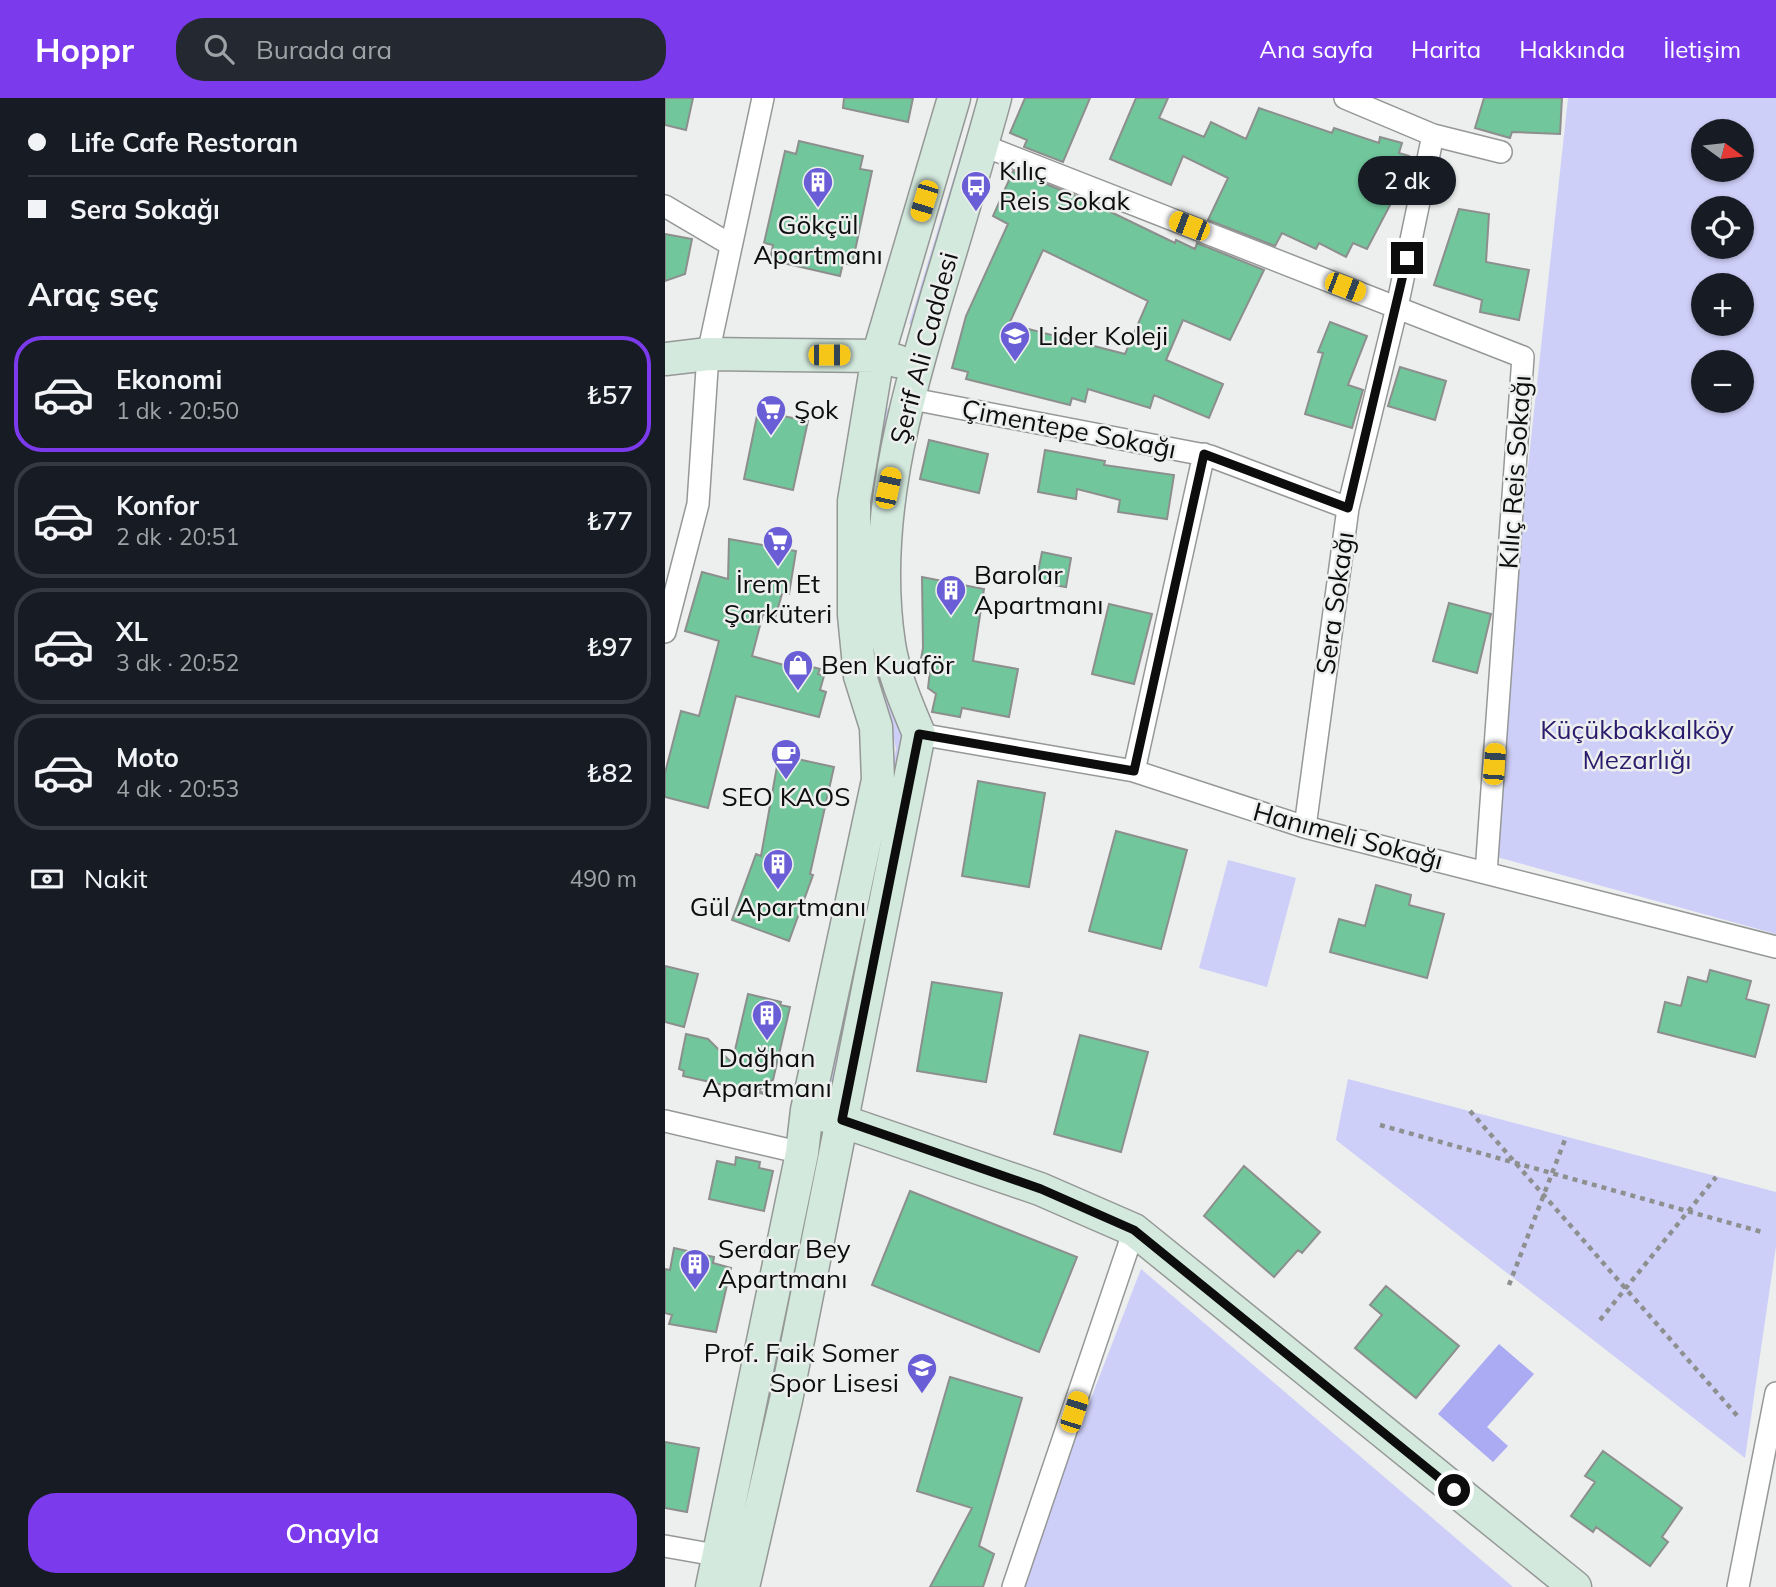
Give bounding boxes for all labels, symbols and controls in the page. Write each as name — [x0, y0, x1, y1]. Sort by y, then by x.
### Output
search box — [176, 18, 666, 81]
text: Hoppr — [35, 29, 134, 70]
icon: search — [200, 30, 238, 68]
text: Burada ara — [256, 33, 392, 66]
text: Ana sayfa — [1259, 34, 1373, 64]
text: Harita — [1411, 34, 1481, 64]
text: Hakkında — [1519, 34, 1625, 64]
text: İletişim — [1663, 34, 1741, 64]
north arrow — [1691, 119, 1753, 182]
map controls — [1691, 119, 1754, 413]
text: Life Cafe Restoran — [70, 126, 298, 159]
place label: Kılıç Reis Sokak — [999, 154, 1131, 217]
callout: 2 dk — [1358, 156, 1456, 206]
building icon: Gökçül Apartmanı — [801, 165, 835, 209]
text: 2 dk — [1384, 166, 1430, 195]
bus stop icon: Kılıç Reis Sokak — [959, 169, 993, 213]
car — [908, 178, 941, 224]
text: Sera Sokağı — [70, 193, 220, 226]
button: locate — [1691, 196, 1754, 259]
place label: Gökçül Apartmanı — [753, 208, 883, 271]
car — [1166, 209, 1213, 243]
route end — [1391, 242, 1423, 274]
street label: Şerif Ali Caddesi — [882, 248, 965, 447]
car — [1322, 270, 1369, 304]
button: + — [1691, 273, 1754, 336]
text: Araç seç — [28, 274, 159, 314]
school or university icon: Lider Koleji — [998, 319, 1032, 363]
place label: Lider Koleji — [1038, 319, 1168, 352]
car — [809, 345, 851, 366]
button: − — [1691, 350, 1754, 413]
icon: car — [32, 363, 95, 426]
text: Ekonomi — [116, 363, 222, 396]
street label: Kılıç Reis Sokağı — [1491, 374, 1538, 570]
text: ₺57 — [586, 378, 633, 411]
street label: Çimentepe Sokağı — [959, 392, 1179, 465]
supermarket icon: Şok — [754, 393, 788, 437]
place label: Şok — [794, 393, 839, 426]
text: 1 dk · 20:50 — [116, 396, 239, 425]
car — [874, 465, 903, 511]
icon: car — [32, 489, 95, 552]
text: Konfor — [116, 489, 199, 522]
text: ₺77 — [586, 504, 633, 537]
text: 2 dk · 20:51 — [116, 522, 239, 551]
supermarket icon: İrem Et Şarküteri — [761, 524, 795, 568]
street label: Sera Sokağı — [1308, 529, 1361, 676]
place label: Barolar Apartmanı — [974, 558, 1103, 621]
place label: İrem Et Şarküteri — [724, 567, 832, 630]
building icon: Barolar Apartmanı — [934, 573, 968, 617]
icon: car — [32, 615, 95, 678]
text: XL — [116, 615, 148, 648]
text: ₺97 — [586, 630, 633, 663]
text: 3 dk · 20:52 — [116, 648, 239, 677]
shop icon: Ben Kuaför — [781, 648, 815, 692]
place label: Ben Kuaför — [821, 648, 955, 681]
park label: Küçükbakkalköy Mezarlığı — [1540, 713, 1734, 776]
cafe icon: SEO KAOS — [769, 737, 803, 781]
icon: car — [32, 741, 95, 804]
text: Moto — [116, 741, 179, 774]
car — [1483, 742, 1506, 786]
text: ₺82 — [586, 756, 633, 789]
text: 4 dk · 20:53 — [116, 774, 239, 803]
place label: SEO KAOS — [721, 780, 851, 813]
street label: Hanımeli Sokağı — [1250, 794, 1447, 877]
building icon: Gül Apartmanı — [761, 847, 795, 891]
icon: cash — [28, 860, 66, 898]
text: Nakit — [84, 862, 148, 895]
text: 490 m — [569, 864, 637, 893]
place label: Gül Apartmanı — [690, 890, 866, 923]
building icon: Dağhan Apartmanı — [750, 998, 784, 1042]
place label: Dağhan Apartmanı — [702, 1041, 832, 1104]
place label: Serdar Bey Apartmanı — [718, 1232, 851, 1295]
building icon: Serdar Bey Apartmanı — [678, 1247, 712, 1291]
place label: Prof. Faik Somer Spor Lisesi — [704, 1336, 900, 1399]
school or university icon: Prof. Faik Somer Spor Lisesi — [905, 1351, 939, 1395]
car — [1058, 1389, 1091, 1435]
route start — [1438, 1474, 1470, 1506]
button: Onayla — [28, 1493, 637, 1573]

